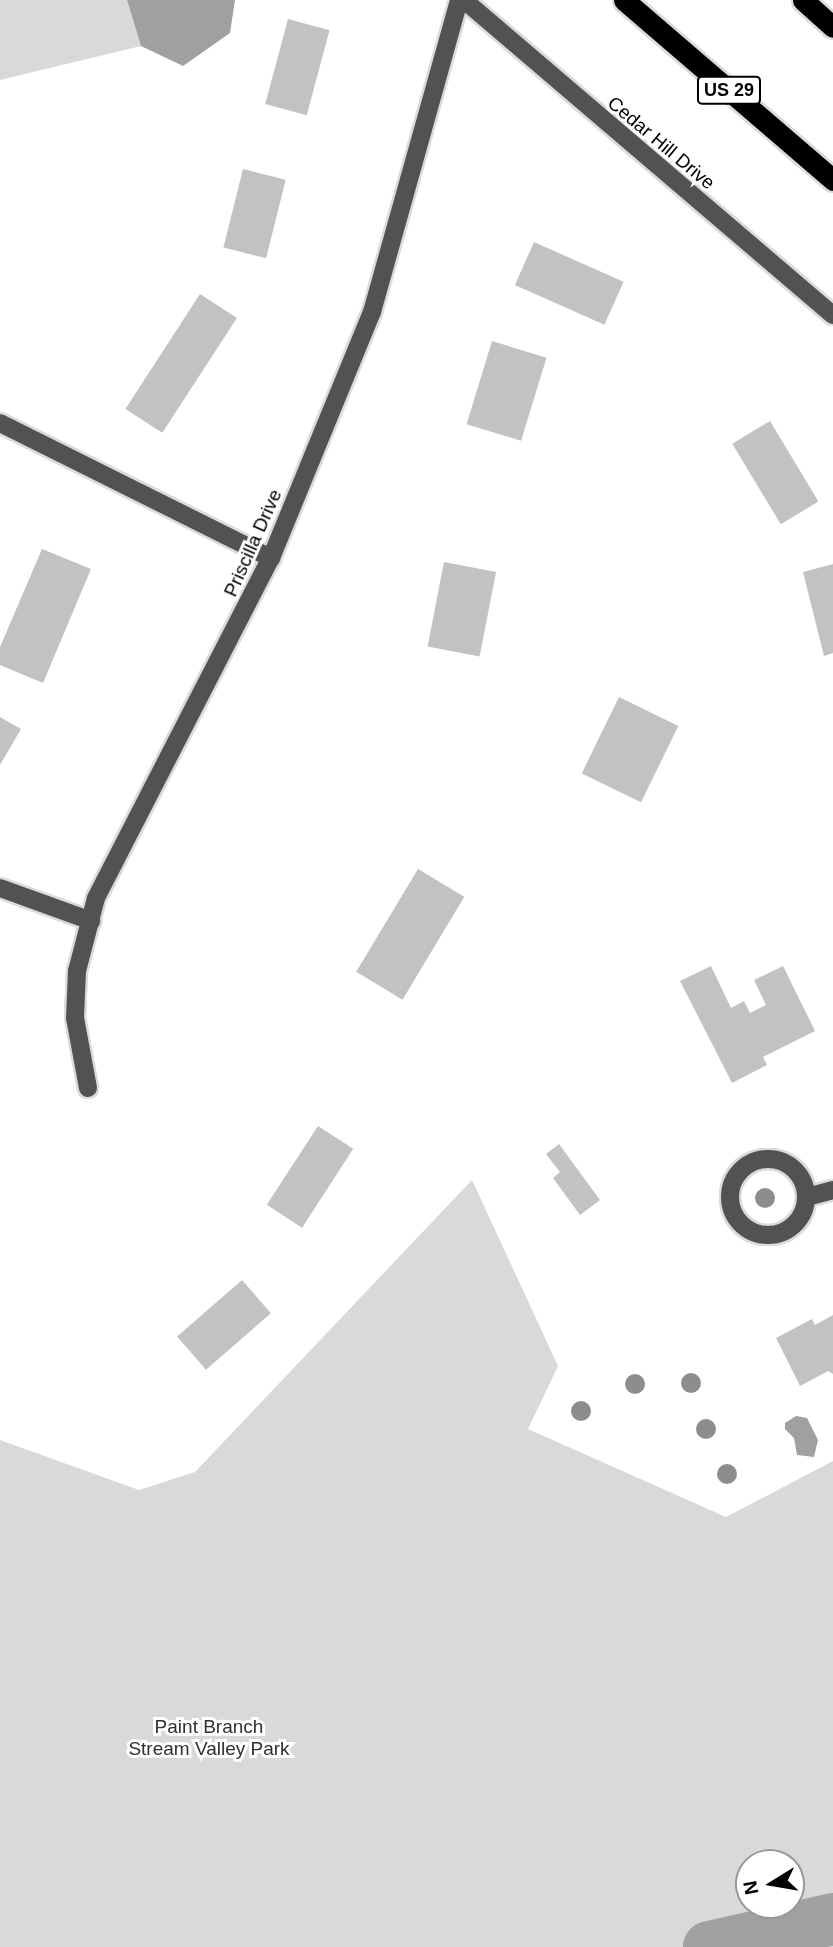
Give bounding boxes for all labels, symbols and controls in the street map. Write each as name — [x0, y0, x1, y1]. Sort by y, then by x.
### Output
road number: US 29 — [696, 76, 762, 104]
street label: Cedar Hill Drive — [603, 92, 719, 194]
street label: Priscilla Drive — [219, 486, 287, 600]
park label: Paint Branch Stream Valley Park — [128, 1716, 290, 1760]
north arrow — [735, 1849, 805, 1919]
text: N — [739, 1879, 762, 1896]

